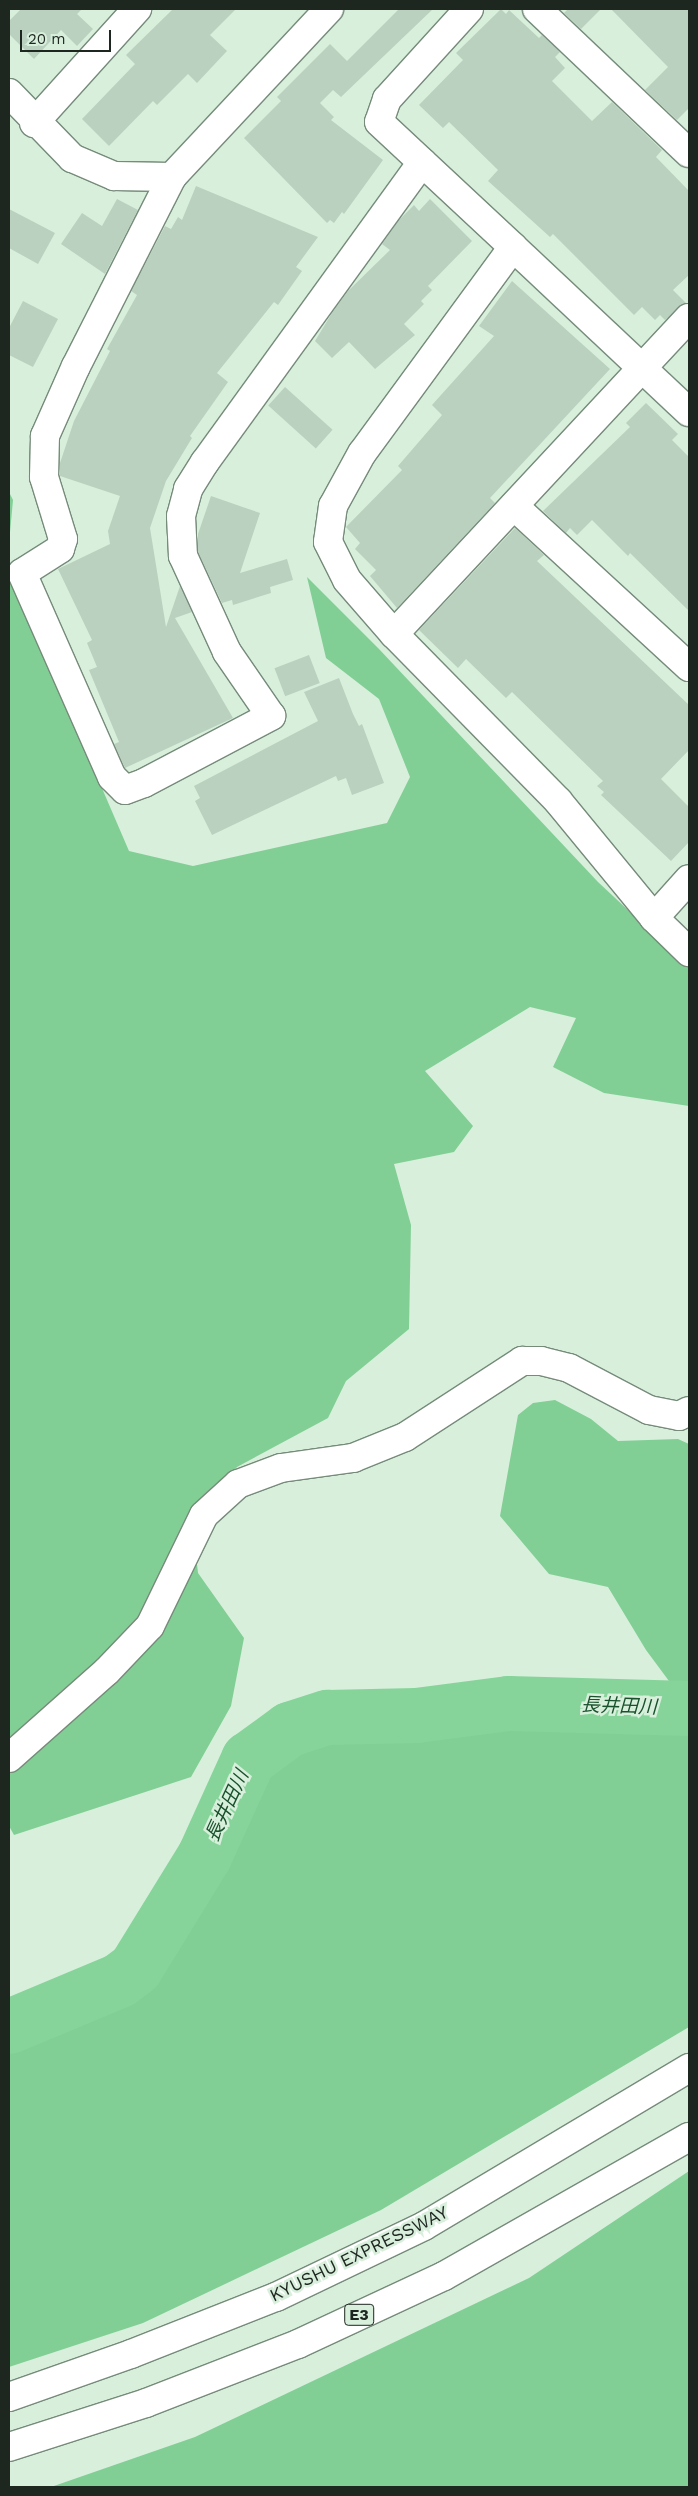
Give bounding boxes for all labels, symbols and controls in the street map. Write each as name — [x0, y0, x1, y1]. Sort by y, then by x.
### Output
scale bar — [22, 20, 114, 52]
text: 20 m — [28, 30, 66, 48]
water label: 長井田川 — [581, 1693, 657, 1719]
water label: 長井田川 — [201, 1767, 253, 1845]
street label: KYUSHU EXPRESSWAY — [266, 2201, 452, 2307]
road number: E3 — [344, 2302, 374, 2328]

